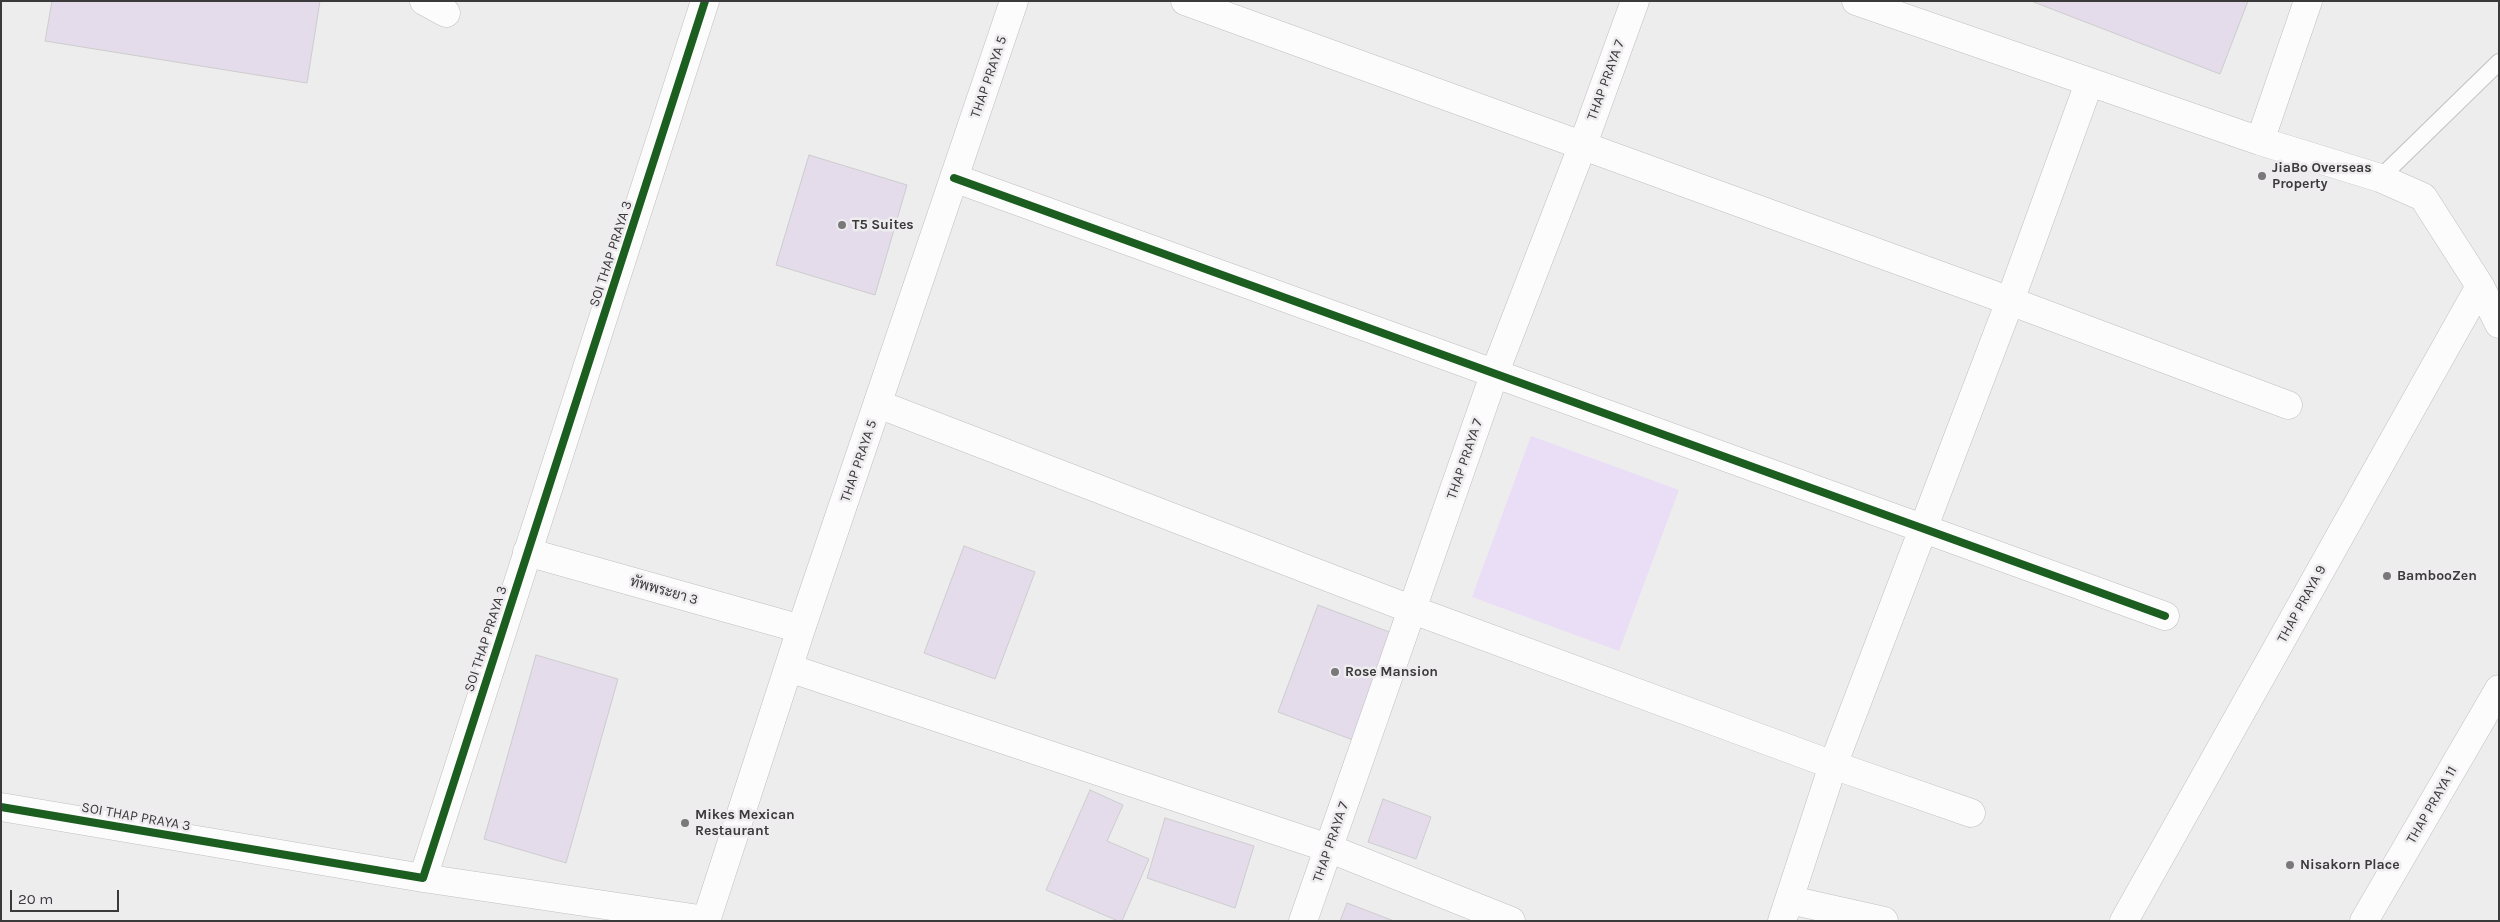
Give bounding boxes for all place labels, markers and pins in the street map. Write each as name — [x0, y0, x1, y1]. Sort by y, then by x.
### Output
place label: JiaBo Overseas Property — [2272, 160, 2372, 192]
marker: JiaBo Overseas Property — [2256, 170, 2268, 182]
place label: T5 Suites — [852, 217, 914, 233]
marker: T5 Suites — [836, 219, 848, 231]
place label: BambooZen — [2397, 568, 2477, 584]
marker: BambooZen — [2381, 570, 2393, 582]
place label: Rose Mansion — [1345, 664, 1438, 680]
marker: Rose Mansion — [1329, 666, 1341, 678]
place label: Mikes Mexican Restaurant — [695, 807, 795, 840]
marker: Mikes Mexican Restaurant — [679, 817, 691, 829]
place label: Nisakorn Place — [2300, 857, 2400, 873]
marker: Nisakorn Place — [2284, 859, 2296, 871]

